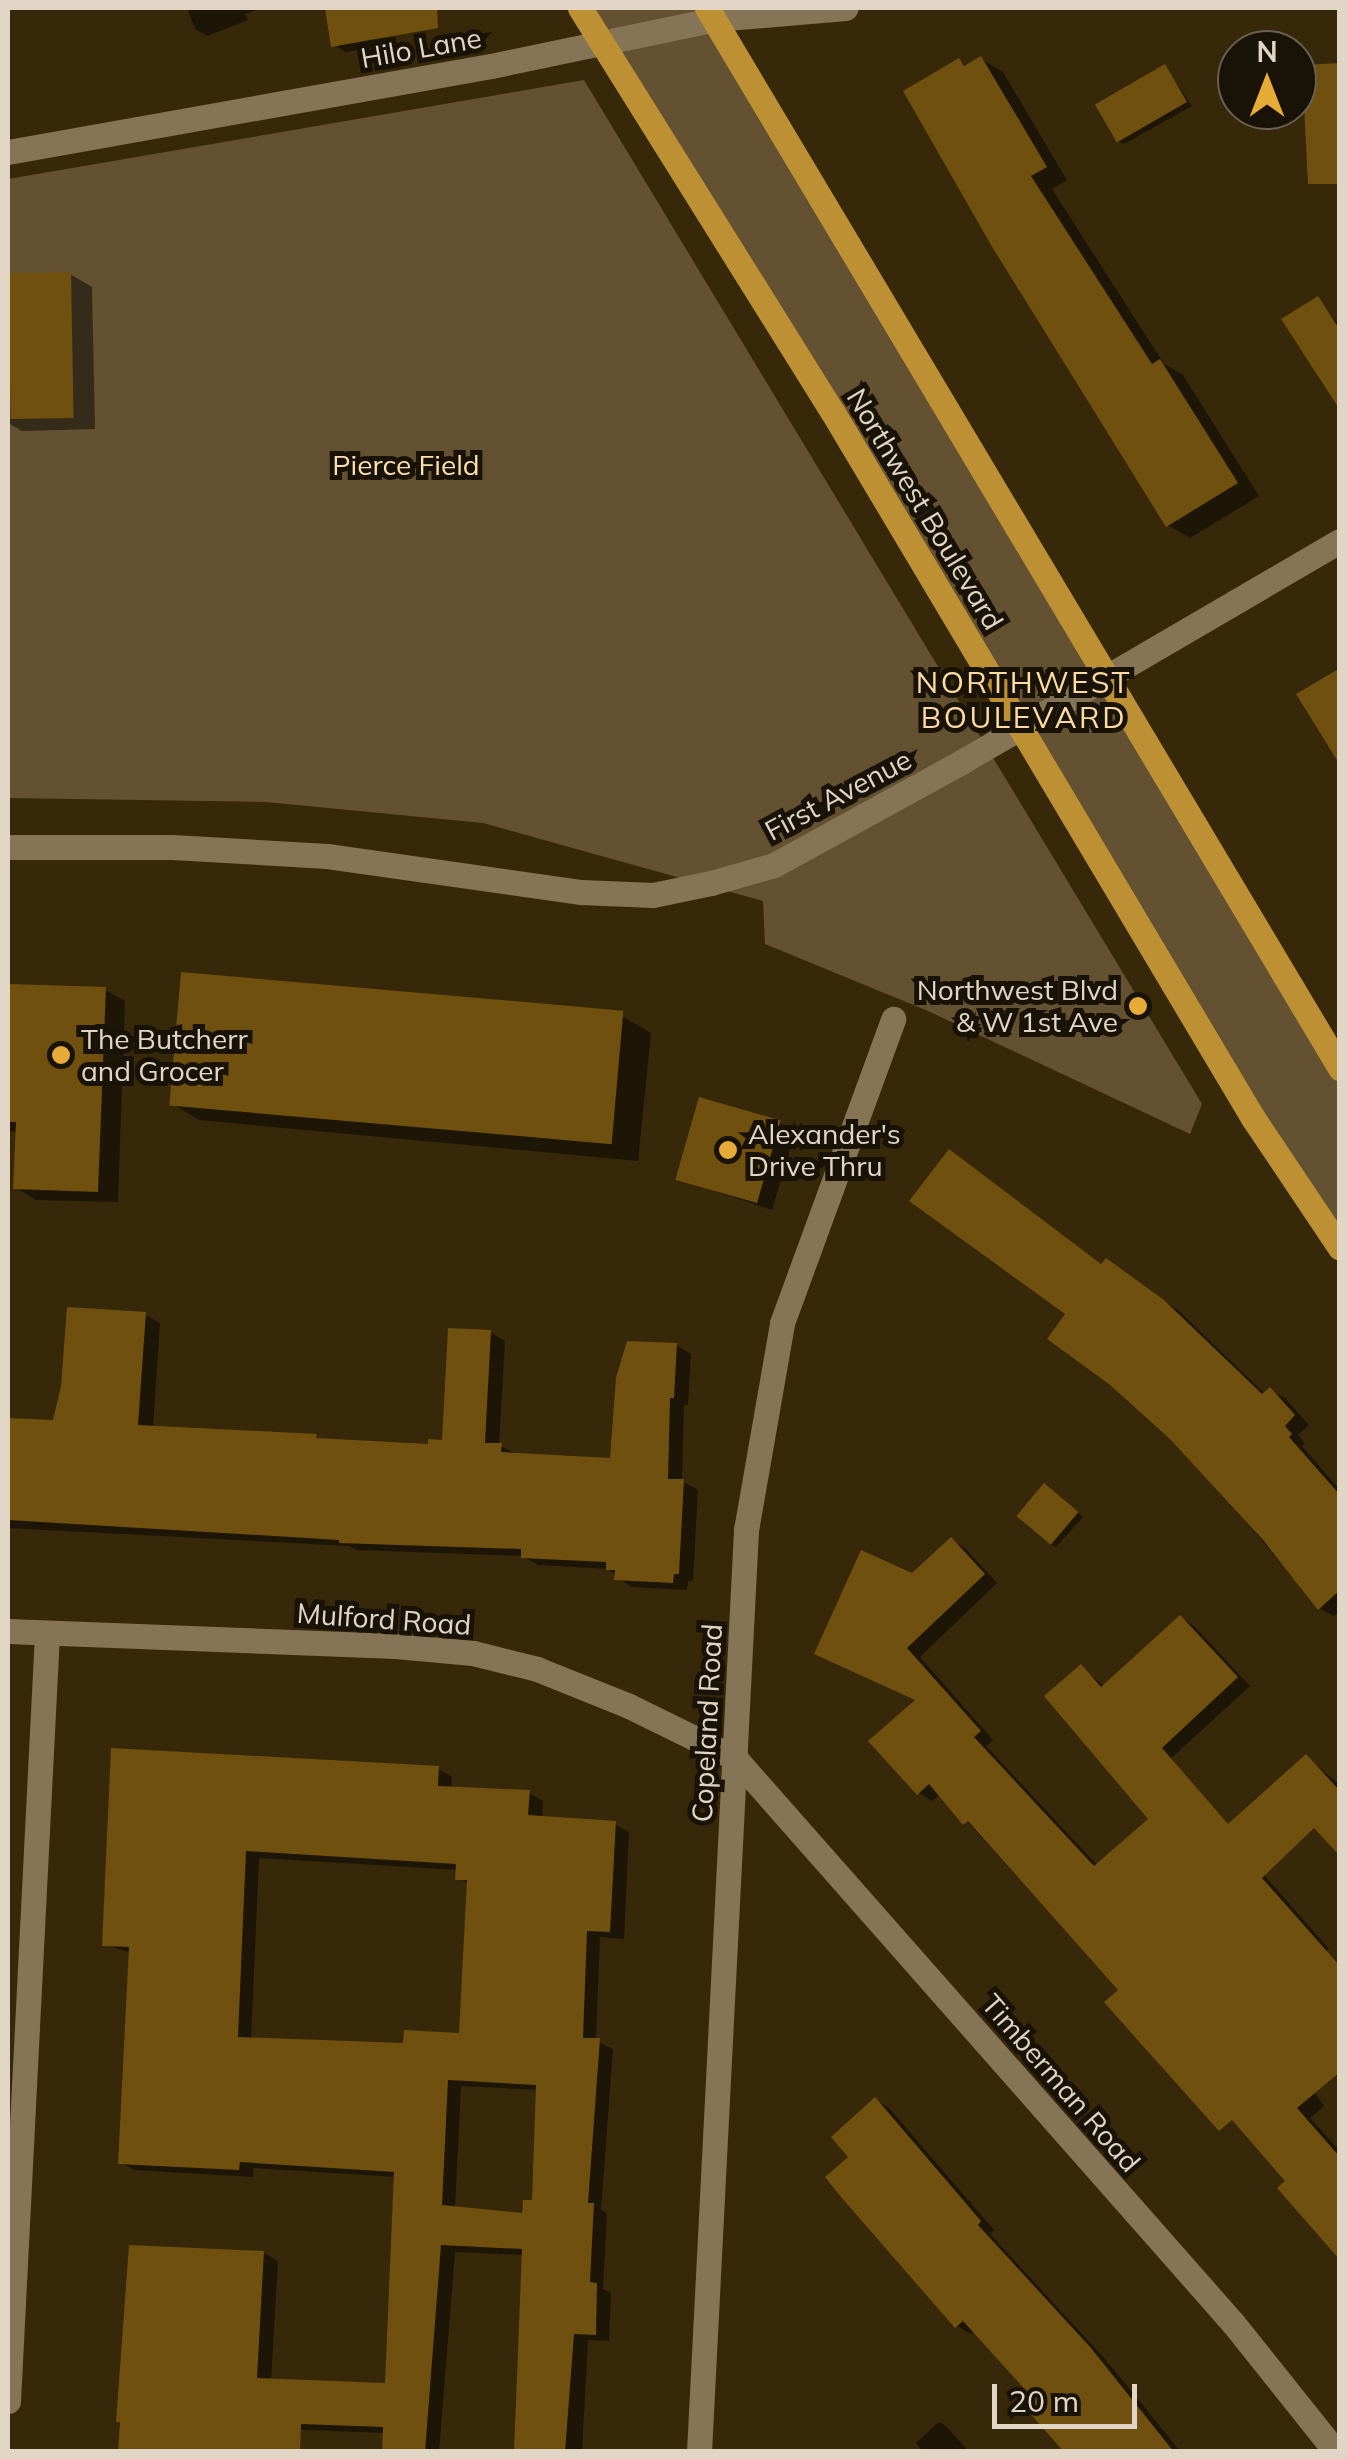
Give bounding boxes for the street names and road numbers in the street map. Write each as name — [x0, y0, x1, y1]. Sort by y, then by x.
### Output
street label: Hilo Lane — [358, 21, 484, 75]
street label: Northwest Boulevard — [840, 382, 1010, 636]
street label: First Avenue — [759, 742, 917, 848]
street label: Mulford Road — [296, 1596, 472, 1642]
street label: Copeland Road — [685, 1623, 729, 1823]
street label: Timberman Road — [975, 1987, 1147, 2179]

